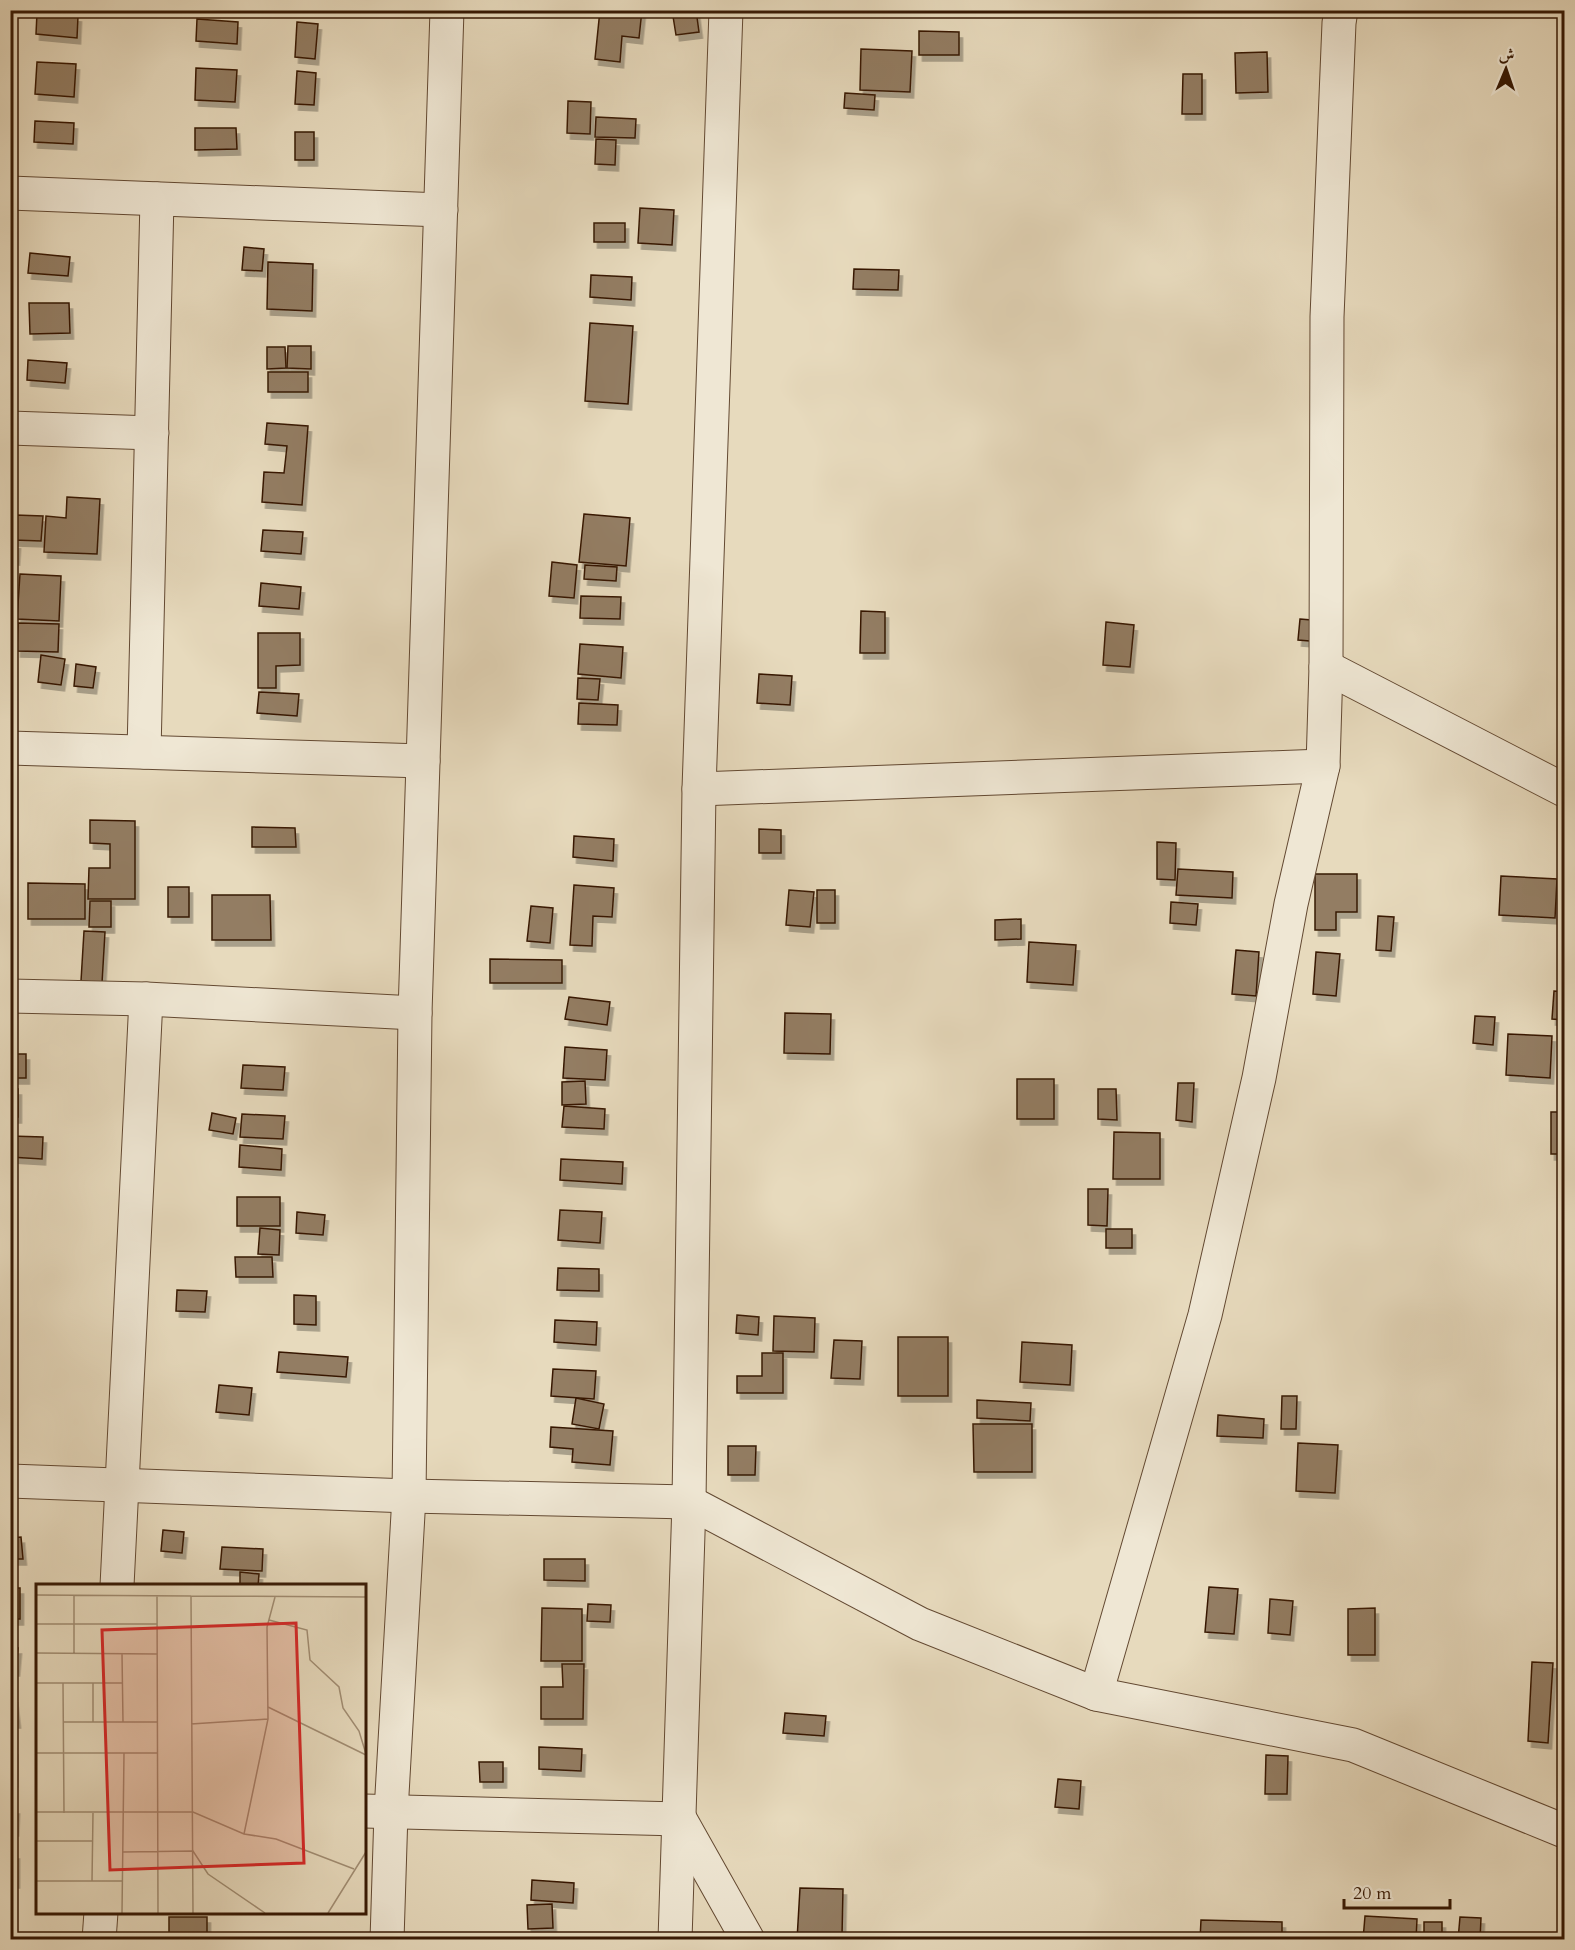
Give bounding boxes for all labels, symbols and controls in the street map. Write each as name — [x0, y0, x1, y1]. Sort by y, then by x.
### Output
north arrow — [1476, 39, 1536, 99]
text: ش — [1498, 44, 1515, 66]
inset map — [36, 1584, 366, 1914]
scale bar — [1344, 1872, 1450, 1910]
text: 20 m — [1353, 1881, 1392, 1906]

